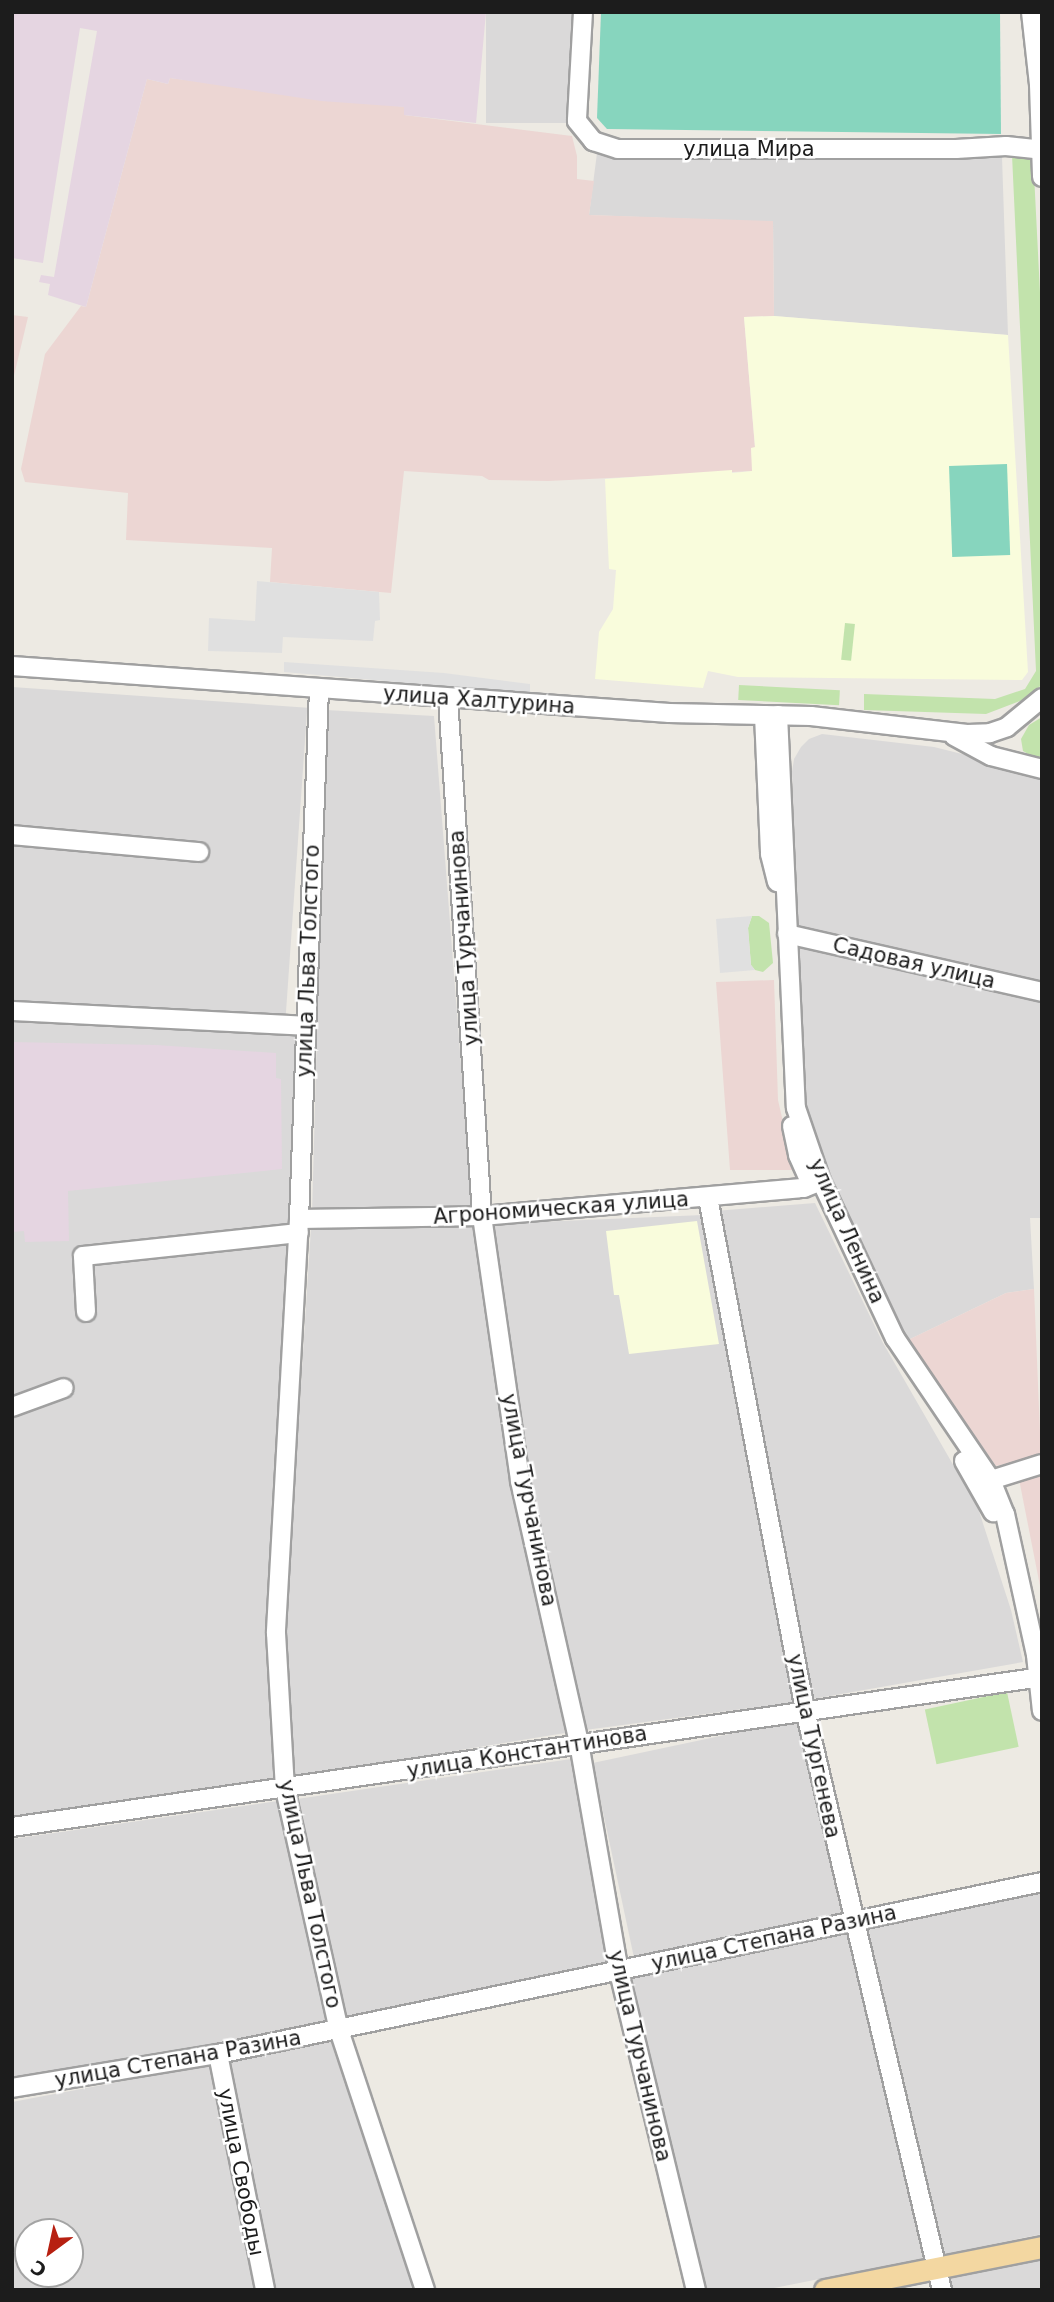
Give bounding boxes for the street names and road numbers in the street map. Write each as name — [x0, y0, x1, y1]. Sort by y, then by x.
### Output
street label: улица Мира — [683, 136, 815, 162]
street label: улица Халтурина — [382, 681, 576, 719]
street label: улица Турчанинова — [444, 829, 484, 1047]
street label: улица Льва Толстого — [291, 844, 325, 1078]
street label: Садовая улица — [830, 932, 998, 994]
street label: улица Ленина — [804, 1155, 890, 1307]
street label: Агрономическая улица — [432, 1187, 690, 1229]
street label: улица Турчанинова — [496, 1391, 562, 1609]
street label: улица Тургенева — [782, 1652, 846, 1840]
street label: улица Константинова — [405, 1721, 649, 1783]
street label: улица Льва Толстого — [273, 1777, 347, 2011]
street label: улица Степана Разина — [649, 1900, 899, 1976]
street label: улица Турчанинова — [603, 1948, 677, 2164]
street label: улица Степана Разина — [53, 2025, 303, 2093]
street label: улица Свободы — [212, 2086, 270, 2258]

